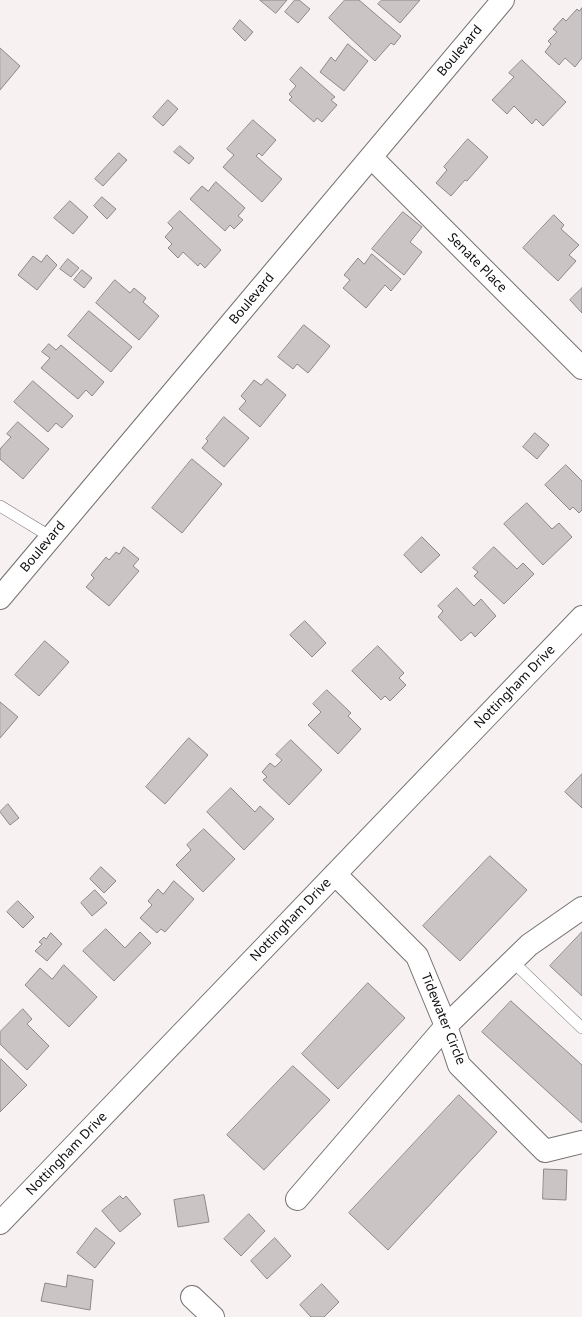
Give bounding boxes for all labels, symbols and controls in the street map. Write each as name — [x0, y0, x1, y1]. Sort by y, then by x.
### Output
street label: Boulevard — [434, 22, 486, 80]
street label: Senate Place — [444, 230, 510, 296]
street label: Boulevard — [226, 270, 278, 328]
street label: Boulevard — [17, 518, 69, 576]
street label: Nottingham Drive — [471, 642, 559, 732]
street label: Nottingham Drive — [247, 875, 335, 965]
street label: Tidewater Circle — [417, 971, 469, 1067]
street label: Nottingham Drive — [23, 1109, 111, 1199]

